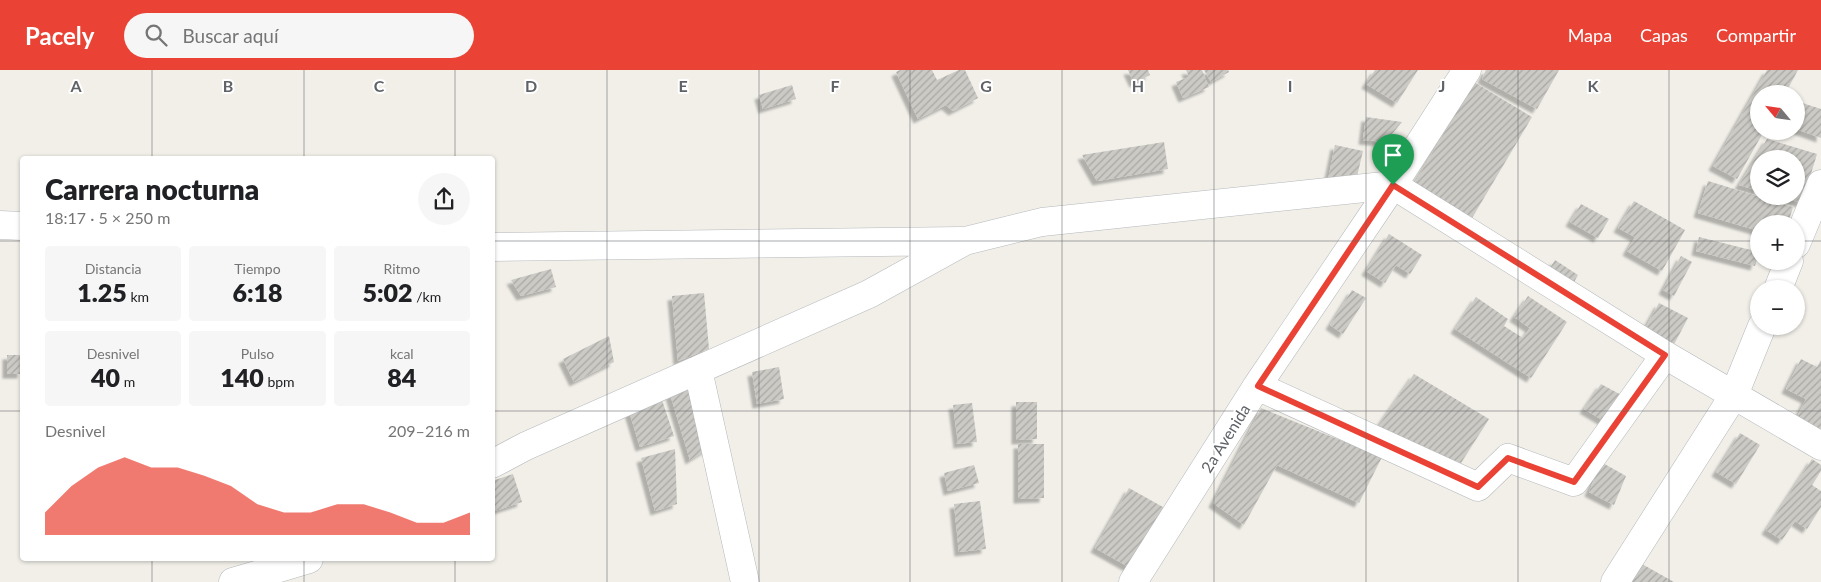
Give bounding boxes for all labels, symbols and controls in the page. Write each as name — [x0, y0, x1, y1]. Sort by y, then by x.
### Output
search box — [124, 13, 474, 58]
text: Pacely — [25, 21, 94, 50]
icon: search — [142, 21, 170, 49]
text: Buscar aquí — [182, 24, 279, 47]
text: Mapa — [1568, 24, 1612, 46]
text: Capas — [1640, 24, 1688, 46]
text: Compartir — [1716, 24, 1796, 46]
text: A — [69, 76, 82, 95]
text: B — [223, 76, 233, 95]
text: C — [374, 76, 385, 95]
text: D — [525, 76, 537, 95]
text: E — [678, 76, 688, 95]
text: F — [830, 76, 840, 95]
text: G — [980, 76, 992, 95]
text: H — [1132, 76, 1144, 95]
text: I — [1288, 76, 1292, 95]
text: J — [1439, 76, 1445, 95]
text: K — [1588, 76, 1600, 95]
north arrow — [1750, 85, 1805, 140]
map controls — [1750, 85, 1805, 335]
pin — [1372, 134, 1414, 185]
icon: arrive — [1379, 141, 1407, 169]
button: layers — [1750, 150, 1805, 205]
text: Carrera nocturna — [45, 172, 259, 206]
button: share — [418, 173, 470, 225]
text: 18:17 · 5 × 250 m — [45, 208, 170, 227]
button: + — [1750, 215, 1805, 270]
text: Distancia — [85, 260, 142, 277]
text: Tiempo — [234, 260, 281, 277]
text: Ritmo — [384, 260, 420, 277]
text: 1.25 — [77, 277, 127, 307]
text: 6:18 — [232, 277, 283, 307]
text: 5:02 — [362, 277, 413, 307]
button: − — [1750, 280, 1805, 335]
text: km — [127, 288, 149, 305]
text: /km — [413, 288, 441, 305]
text: Desnivel — [87, 345, 140, 362]
text: Pulso — [241, 345, 274, 362]
text: kcal — [390, 345, 414, 362]
text: 40 — [91, 362, 120, 392]
text: 140 — [220, 362, 264, 392]
text: 84 — [387, 362, 416, 392]
text: m — [120, 373, 135, 390]
text: bpm — [264, 373, 295, 390]
street label: 2a Avenida — [1197, 400, 1253, 476]
text: Desnivel — [45, 421, 105, 440]
text: 209–216 m — [388, 421, 470, 440]

